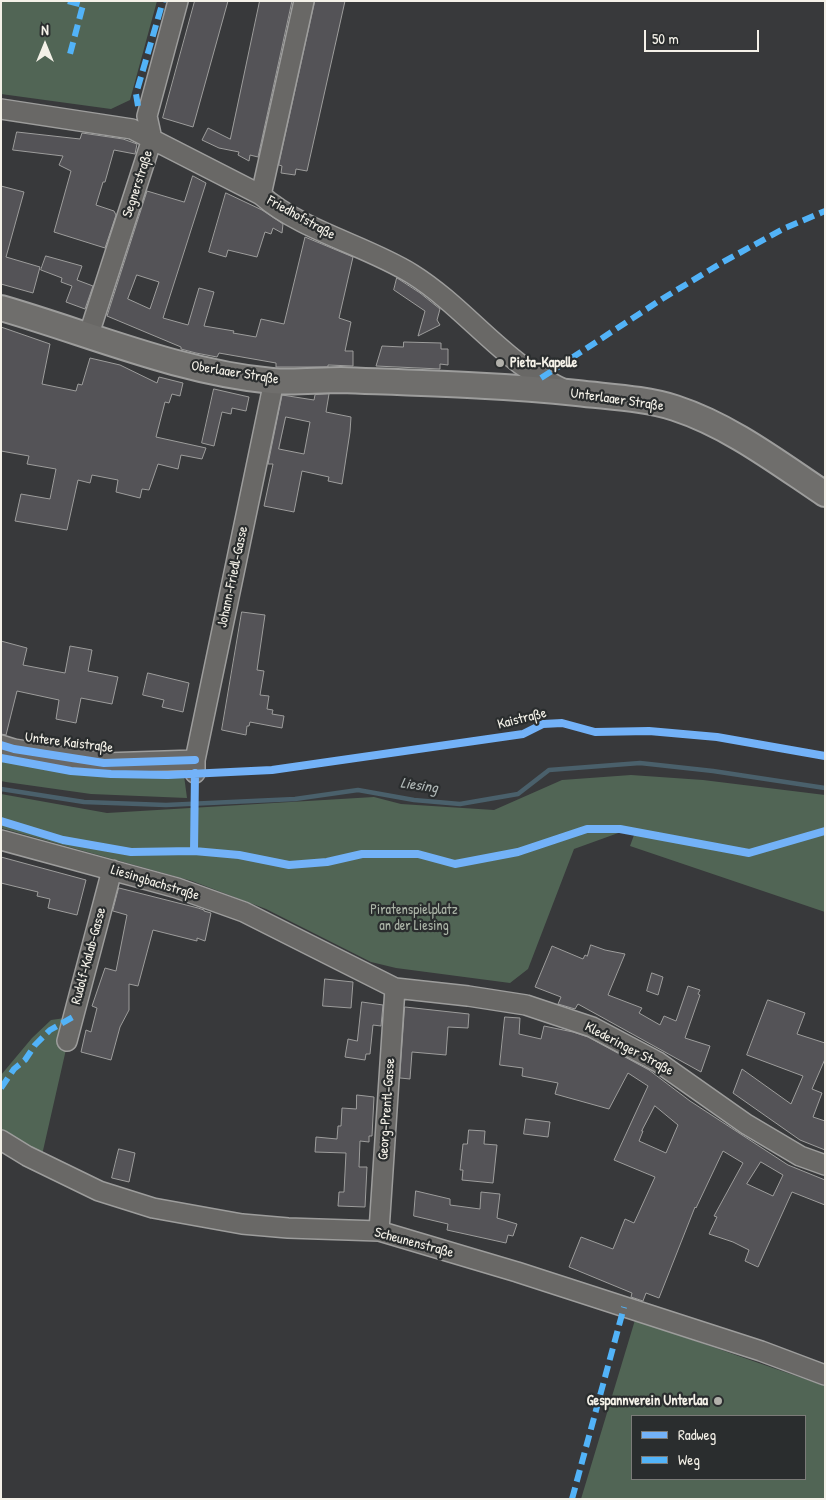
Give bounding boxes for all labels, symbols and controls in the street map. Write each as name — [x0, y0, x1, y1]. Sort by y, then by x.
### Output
north arrow — [20, 20, 70, 70]
text: N — [41, 20, 49, 39]
scale bar — [646, 20, 761, 52]
text: 50 m — [652, 28, 679, 49]
street label: Segnerstraße — [119, 148, 157, 220]
street label: Friedhofstraße — [264, 192, 338, 244]
place label: Pieta-Kapelle — [510, 355, 577, 371]
marker: Pieta-Kapelle — [494, 357, 506, 369]
street label: Oberlaaer Straße — [190, 358, 280, 388]
street label: Unterlaaer Straße — [569, 385, 665, 415]
street label: Johann-Friedl-Gasse — [214, 525, 252, 629]
street label: Kaistraße — [496, 705, 548, 733]
street label: Untere Kaistraße — [24, 729, 114, 757]
water label: Liesing — [399, 774, 439, 798]
street label: Liesingbachstraße — [109, 862, 201, 904]
park label: Piratenspielplatz an der Liesing — [370, 902, 458, 934]
street label: Rudolf-Kalab-Gasse — [68, 906, 110, 1006]
street label: Klederinger Straße — [582, 1019, 676, 1079]
street label: Georg-Prentl-Gasse — [375, 1058, 399, 1160]
street label: Scheunenstraße — [373, 1224, 455, 1262]
place label: Gespannverein Unterlaa — [587, 1393, 708, 1409]
marker: Gespannverein Unterlaa — [712, 1395, 724, 1407]
legend — [631, 1415, 806, 1480]
text: Radweg — [678, 1424, 716, 1445]
text: Weg — [678, 1449, 700, 1470]

